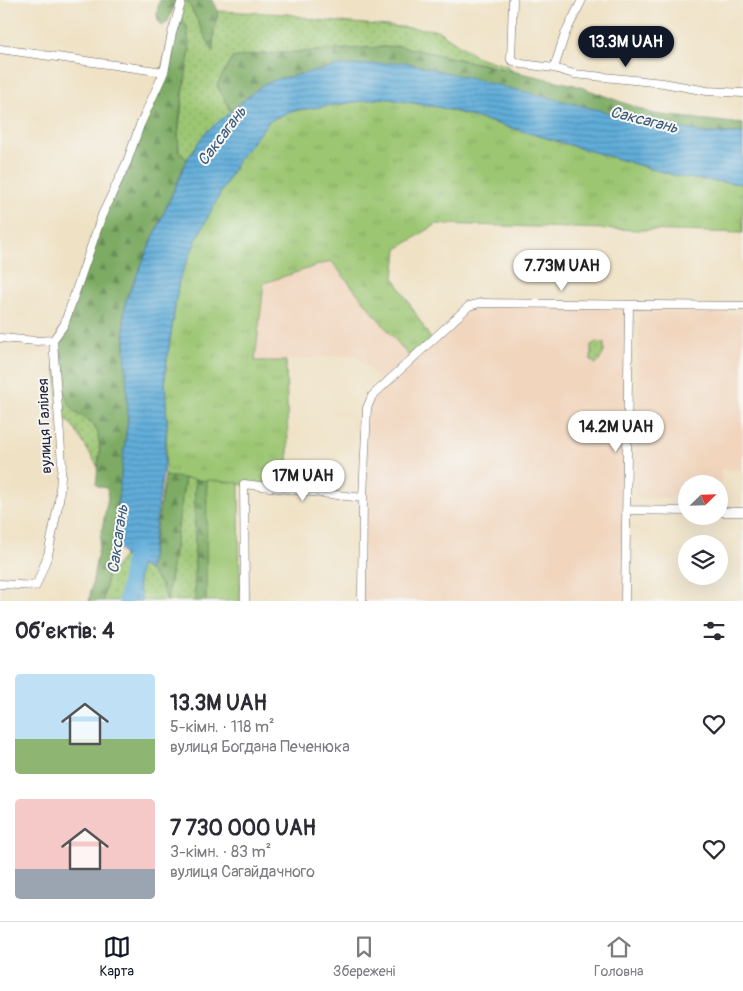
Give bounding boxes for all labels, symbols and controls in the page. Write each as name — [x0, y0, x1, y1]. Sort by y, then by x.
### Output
pin: 13.3M UAH — [569, 26, 683, 68]
text: 13.3M UAH — [589, 32, 663, 52]
water label: Саксагань — [193, 102, 251, 170]
water label: Саксагань — [608, 102, 681, 138]
pin: 7.73M UAH — [505, 250, 619, 292]
text: 7.73M UAH — [524, 256, 600, 276]
street label: вулиця Галілея — [34, 378, 56, 474]
pin: 14.2M UAH — [559, 410, 673, 453]
text: 14.2M UAH — [579, 417, 653, 437]
pin: 17M UAH — [257, 460, 349, 502]
text: 17M UAH — [273, 466, 333, 486]
north arrow — [678, 475, 728, 525]
map controls — [678, 475, 728, 585]
water label: Саксагань — [103, 503, 133, 575]
button: layers — [678, 535, 728, 585]
icon: filters — [700, 617, 728, 645]
text: Об’єктів: 4 — [15, 618, 114, 645]
text: 13.3M UAH — [170, 690, 267, 717]
icon: home — [55, 694, 115, 754]
icon: heart — [700, 710, 728, 738]
text: 5-кімн. · 118 m² — [170, 717, 274, 737]
text: вулиця Богдана Печенюка — [170, 737, 350, 757]
text: 7 730 000 UAH — [170, 815, 316, 842]
icon: home — [55, 819, 115, 879]
icon: heart — [700, 835, 728, 863]
text: 3-кімн. · 83 m² — [170, 842, 271, 862]
text: вулиця Сагайдачного — [170, 862, 315, 882]
tab: Карта — [99, 933, 134, 980]
tab: Збережені — [333, 933, 395, 980]
tab: Головна — [594, 933, 644, 980]

